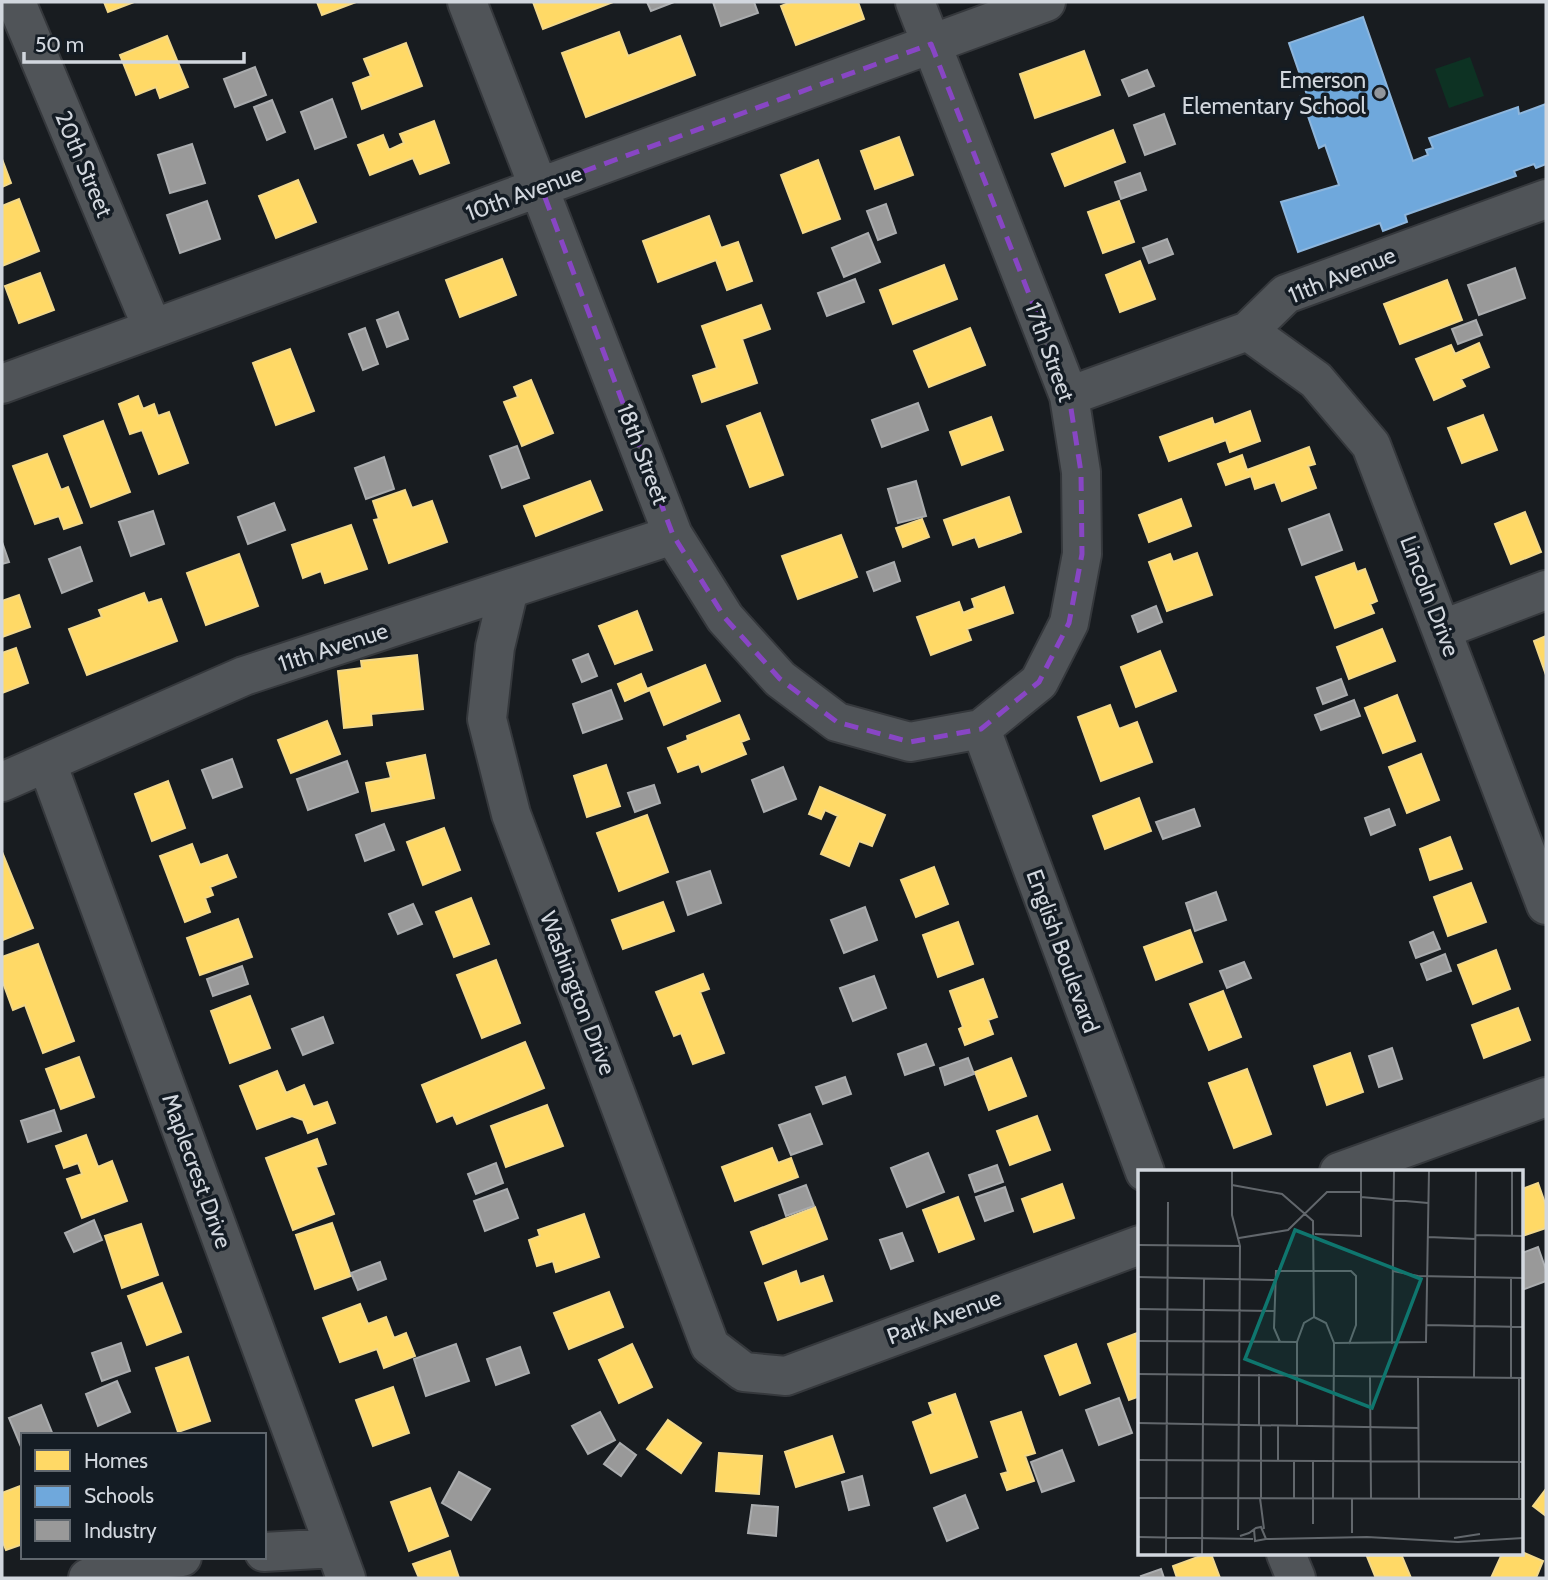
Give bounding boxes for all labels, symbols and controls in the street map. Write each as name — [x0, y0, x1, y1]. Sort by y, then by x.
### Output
scale bar — [24, 21, 245, 65]
text: 50 m — [35, 32, 84, 57]
place label: Emerson Elementary School — [1182, 66, 1367, 120]
marker: Emerson Elementary School — [1372, 85, 1388, 101]
street label: 20th Street — [49, 107, 119, 222]
street label: 10th Avenue — [462, 159, 586, 227]
street label: 11th Avenue — [1284, 241, 1400, 309]
street label: 17th Street — [1019, 299, 1081, 406]
street label: 18th Street — [611, 400, 675, 509]
street label: Lincoln Drive — [1394, 532, 1466, 661]
street label: 11th Avenue — [275, 616, 391, 678]
street label: English Boulevard — [1020, 866, 1106, 1036]
street label: Washington Drive — [534, 907, 622, 1079]
street label: Maplecrest Drive — [156, 1090, 238, 1252]
inset map — [1138, 1170, 1524, 1556]
street label: Park Avenue — [883, 1283, 1005, 1351]
legend — [21, 1433, 266, 1559]
text: Homes — [84, 1448, 148, 1473]
text: Schools — [84, 1483, 154, 1508]
text: Industry — [84, 1518, 157, 1543]

